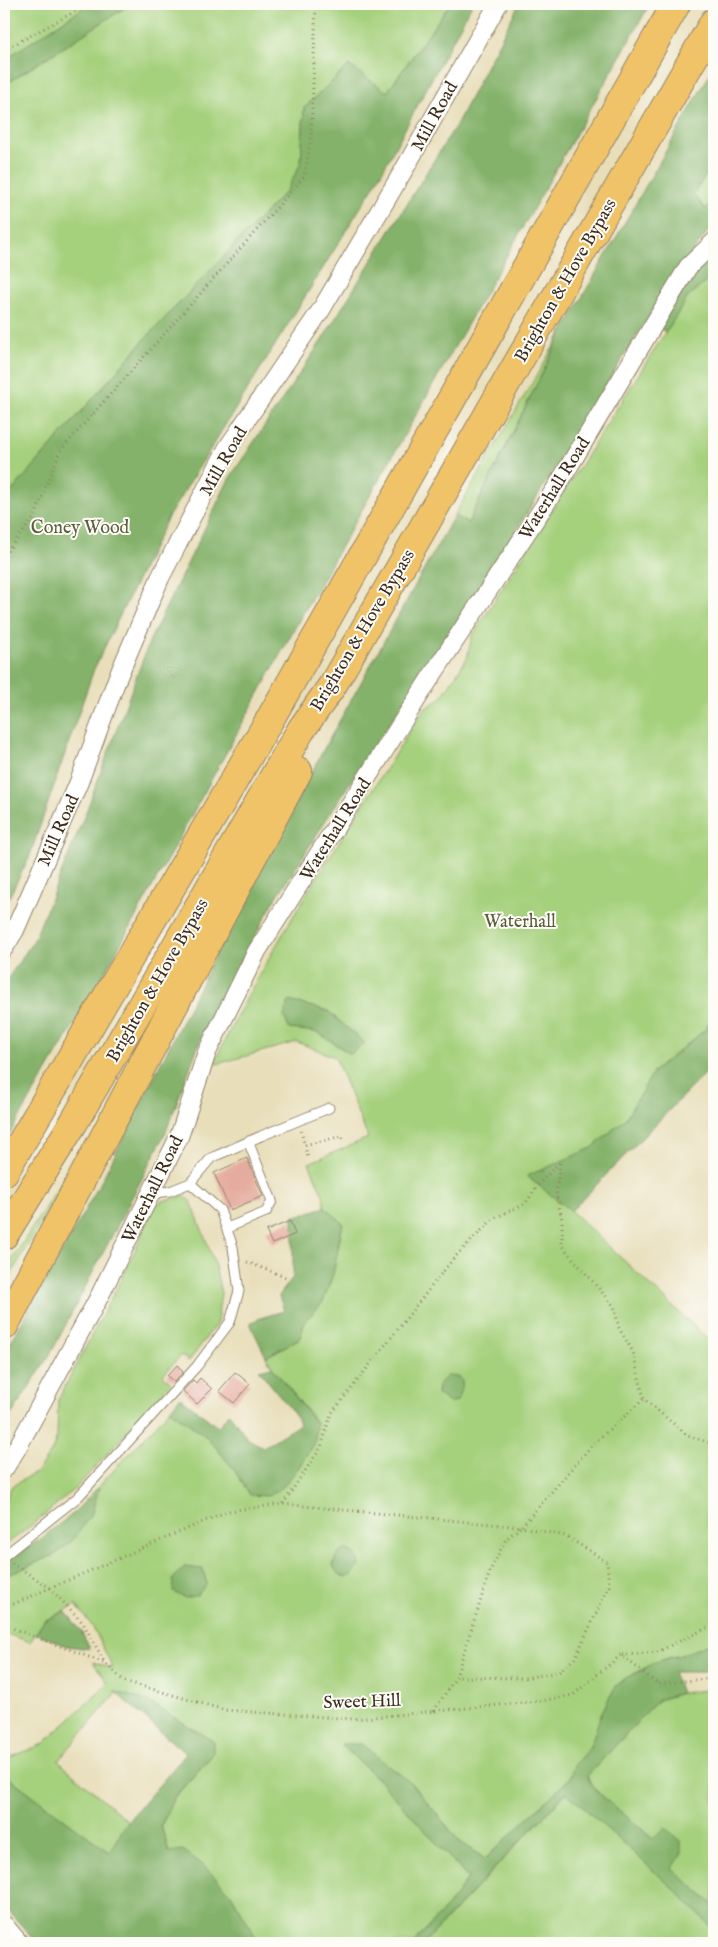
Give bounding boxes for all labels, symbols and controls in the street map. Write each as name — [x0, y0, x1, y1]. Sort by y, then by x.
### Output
street label: Mill Road — [407, 77, 464, 156]
street label: Brighton & Hove Bypass — [510, 195, 623, 367]
street label: Mill Road — [195, 423, 254, 501]
street label: Waterhall Road — [515, 433, 596, 544]
park label: Coney Wood — [31, 517, 130, 540]
street label: Brighton & Hove Bypass — [306, 546, 421, 716]
street label: Waterhall Road — [296, 774, 377, 885]
street label: Mill Road — [33, 791, 86, 870]
street label: Brighton & Hove Bypass — [102, 895, 215, 1067]
park label: Waterhall — [484, 911, 556, 934]
street label: Waterhall Road — [117, 1132, 189, 1247]
street label: Sweet Hill — [323, 1690, 401, 1715]

